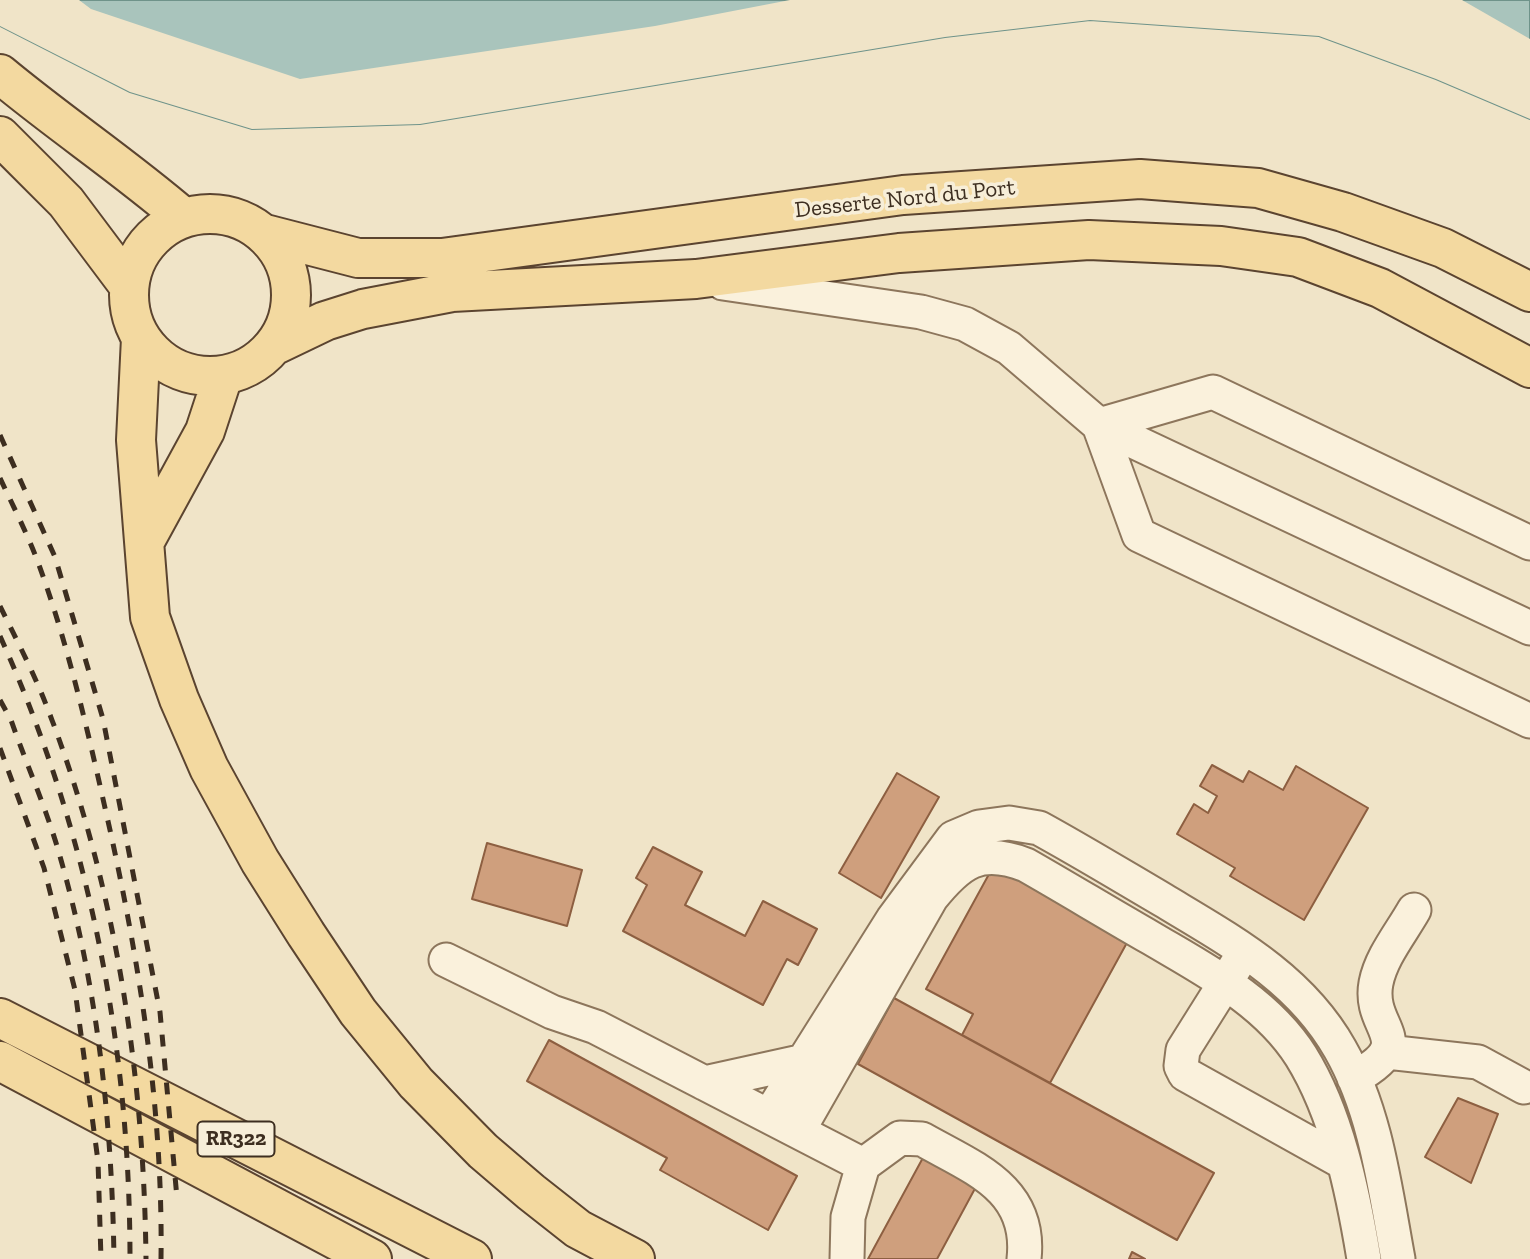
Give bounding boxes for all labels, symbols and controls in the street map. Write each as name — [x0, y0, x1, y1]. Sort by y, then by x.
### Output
street label: Desserte Nord du Port — [793, 174, 1017, 224]
road number: RR322 — [198, 1122, 274, 1156]

